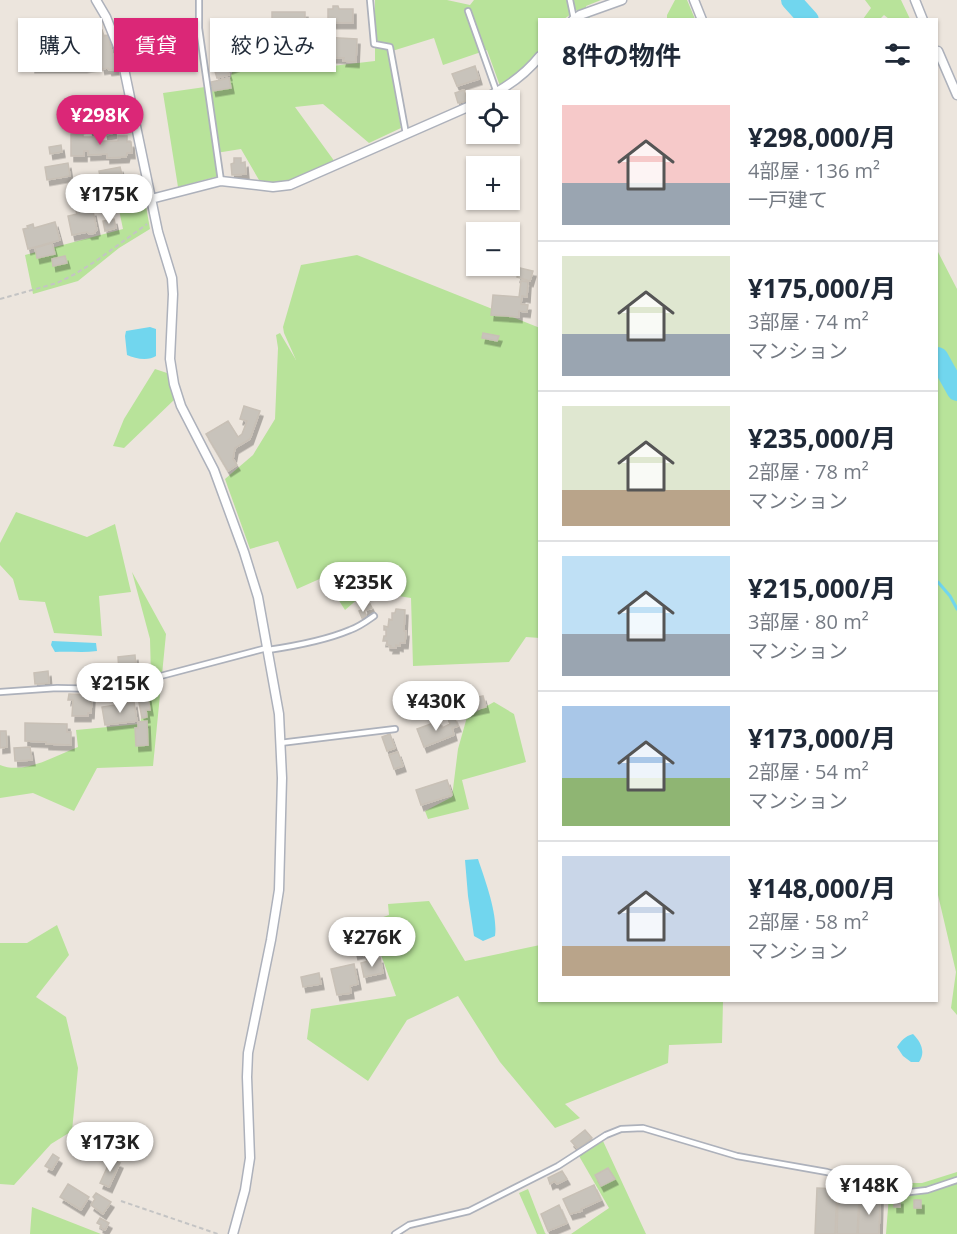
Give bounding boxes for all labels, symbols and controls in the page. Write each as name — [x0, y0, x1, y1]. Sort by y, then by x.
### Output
chip: 購入 — [18, 18, 102, 72]
chip: 賃貸 — [114, 18, 198, 72]
chip: 絞り込み — [210, 18, 336, 72]
text: 8件の物件 — [562, 37, 681, 73]
icon: filters — [881, 38, 914, 71]
map controls — [466, 90, 520, 276]
button: locate — [466, 90, 520, 144]
pin: ¥298K — [58, 95, 142, 146]
text: ¥298K — [70, 101, 130, 128]
text: ¥298,000/月 — [748, 119, 896, 155]
icon: home — [610, 129, 682, 201]
button: + — [466, 156, 520, 210]
text: 4部屋 · 136 m² — [748, 157, 880, 184]
pin: ¥175K — [67, 174, 151, 225]
text: ¥175K — [79, 180, 139, 207]
text: 一戸建て — [748, 186, 828, 213]
button: − — [466, 222, 520, 276]
text: ¥175,000/月 — [748, 270, 896, 306]
icon: home — [610, 280, 682, 352]
text: 3部屋 · 74 m² — [748, 308, 869, 335]
text: マンション — [748, 337, 848, 364]
text: ¥235,000/月 — [748, 420, 896, 456]
icon: home — [610, 430, 682, 502]
text: 2部屋 · 78 m² — [748, 458, 869, 485]
text: マンション — [748, 487, 848, 514]
pin: ¥235K — [321, 562, 405, 613]
text: ¥235K — [333, 568, 393, 595]
text: ¥215,000/月 — [748, 570, 896, 606]
icon: home — [610, 580, 682, 652]
text: 3部屋 · 80 m² — [748, 608, 869, 635]
text: マンション — [748, 637, 848, 664]
pin: ¥215K — [78, 663, 162, 714]
text: ¥215K — [90, 669, 150, 696]
pin: ¥430K — [394, 681, 478, 732]
text: ¥430K — [406, 687, 466, 714]
text: ¥173,000/月 — [748, 720, 896, 756]
icon: home — [610, 730, 682, 802]
text: 2部屋 · 54 m² — [748, 758, 869, 785]
text: マンション — [748, 787, 848, 814]
text: ¥148,000/月 — [748, 870, 896, 906]
icon: home — [610, 880, 682, 952]
text: 2部屋 · 58 m² — [748, 908, 869, 935]
pin: ¥276K — [330, 917, 414, 968]
text: ¥276K — [342, 923, 402, 950]
text: マンション — [748, 937, 848, 964]
pin: ¥173K — [68, 1122, 152, 1173]
text: ¥173K — [80, 1128, 140, 1155]
pin: ¥148K — [827, 1165, 911, 1216]
text: ¥148K — [839, 1171, 899, 1198]

